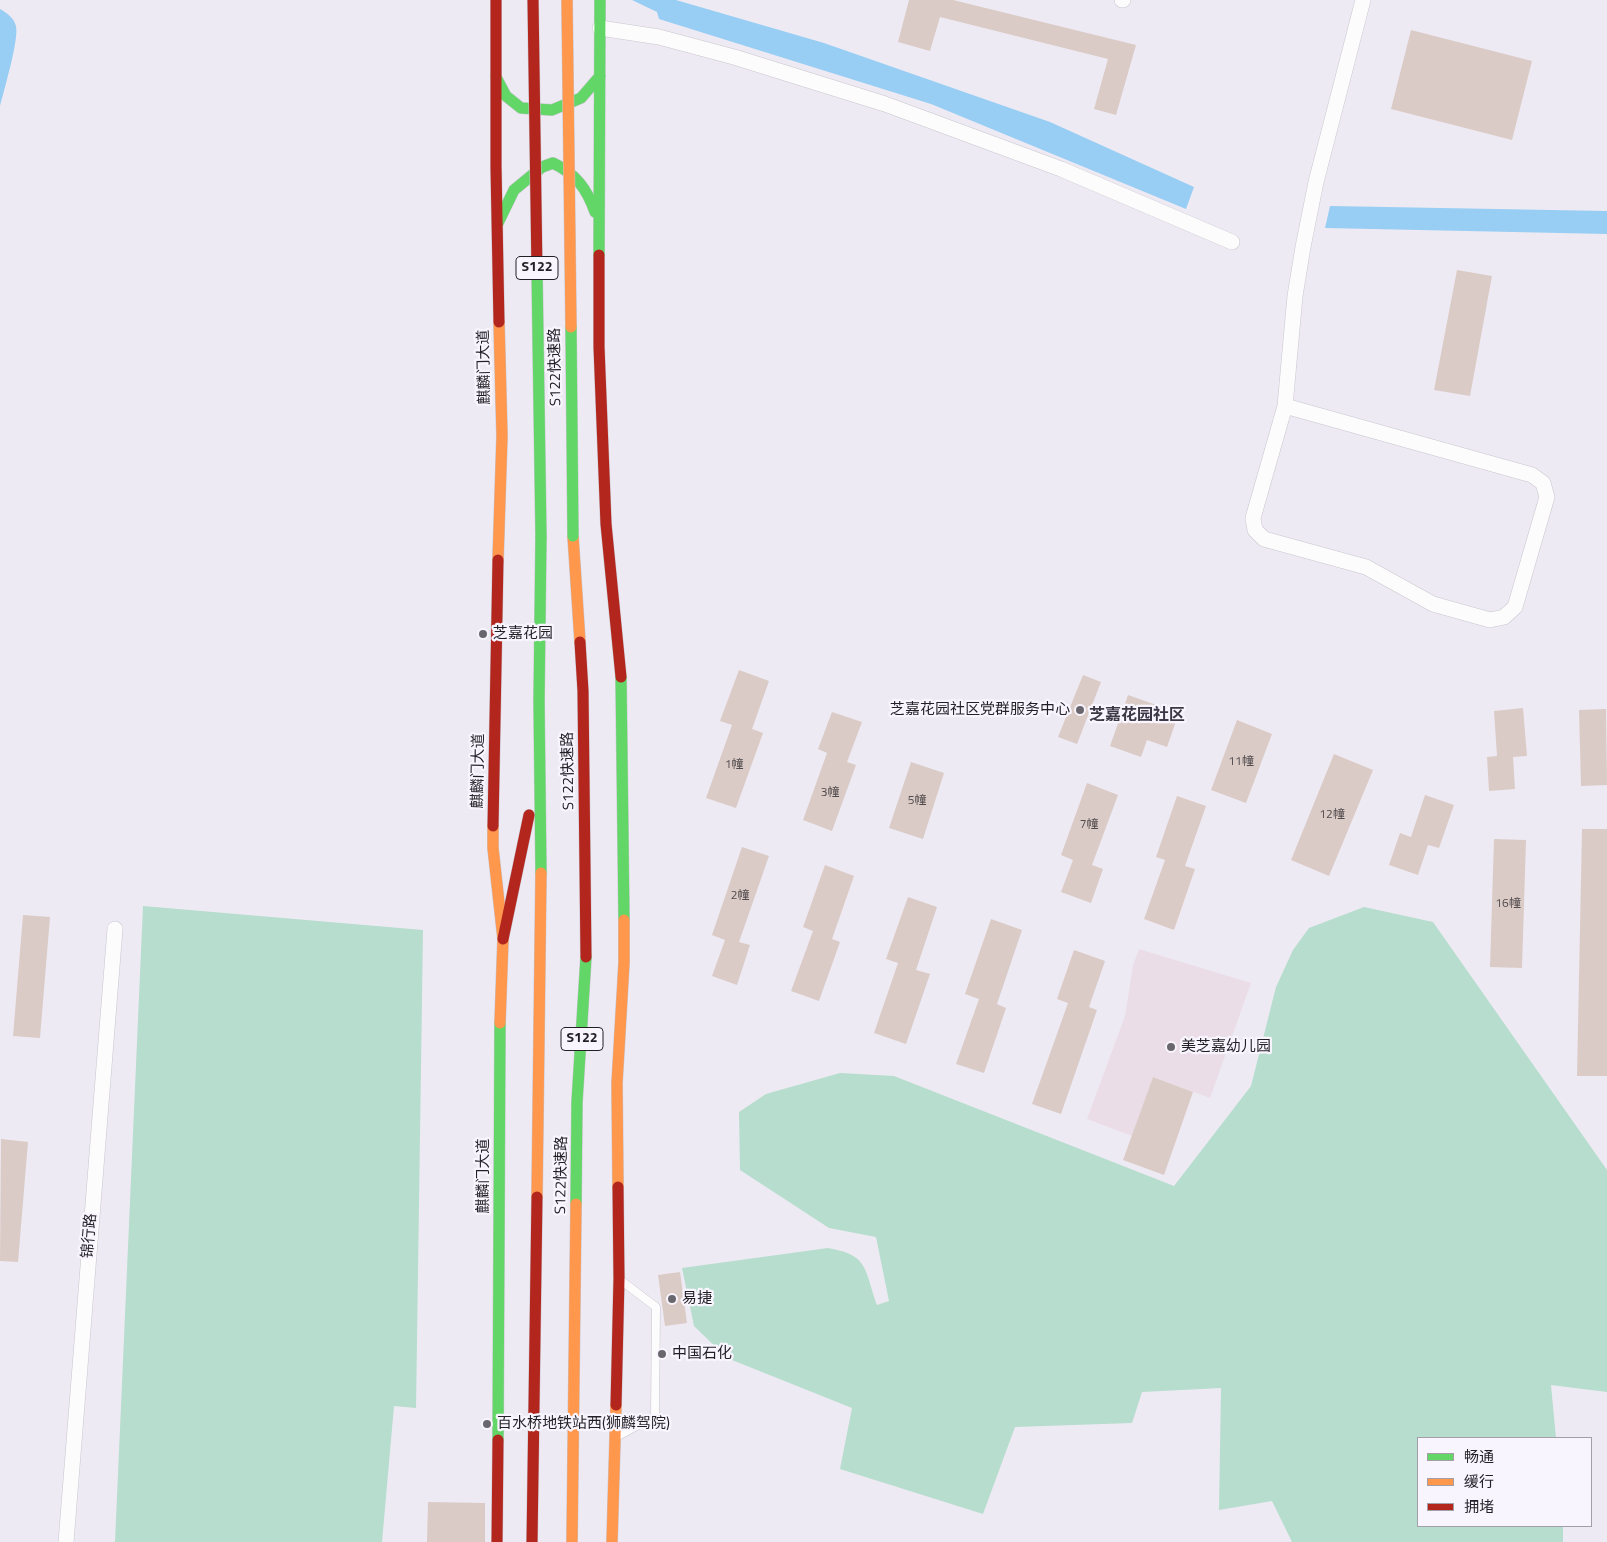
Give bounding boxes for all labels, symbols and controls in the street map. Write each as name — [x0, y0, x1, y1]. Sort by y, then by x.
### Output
road number: S122 — [516, 256, 558, 280]
street label: S122快速路 — [546, 328, 566, 406]
street label: 麒麟门大道 — [475, 329, 495, 405]
place label: 芝嘉花园 — [493, 625, 553, 643]
marker: 芝嘉花园 — [477, 628, 489, 640]
place label: 芝嘉花园社区党群服务中心 — [890, 701, 1070, 719]
marker: 芝嘉花园社区党群服务中心 — [1074, 704, 1086, 716]
district label: 芝嘉花园社区 — [1089, 706, 1185, 726]
street label: S122快速路 — [559, 732, 579, 810]
street label: 麒麟门大道 — [469, 733, 489, 809]
house number: 11幢 — [1228, 755, 1254, 769]
house number: 1幢 — [725, 758, 743, 772]
house number: 3幢 — [821, 786, 839, 800]
house number: 5幢 — [908, 794, 926, 808]
house number: 12幢 — [1319, 808, 1345, 822]
house number: 7幢 — [1080, 818, 1098, 832]
house number: 2幢 — [731, 889, 749, 903]
house number: 16幢 — [1495, 897, 1521, 911]
road number: S122 — [561, 1028, 603, 1050]
place label: 美芝嘉幼儿园 — [1181, 1038, 1271, 1056]
marker: 美芝嘉幼儿园 — [1165, 1041, 1177, 1053]
street label: S122快速路 — [552, 1136, 572, 1214]
street label: 麒麟门大道 — [475, 1139, 493, 1213]
street label: 锦行路 — [79, 1213, 101, 1259]
place label: 易捷 — [682, 1290, 712, 1308]
marker: 易捷 — [666, 1293, 678, 1305]
place label: 中国石化 — [672, 1345, 732, 1363]
marker: 中国石化 — [656, 1348, 668, 1360]
place label: 百水桥地铁站西(狮麟驾院) — [497, 1415, 670, 1433]
marker: 百水桥地铁站西(狮麟驾院) — [481, 1418, 493, 1430]
legend — [1417, 1437, 1592, 1527]
text: 畅通 — [1464, 1445, 1494, 1468]
text: 缓行 — [1464, 1470, 1494, 1493]
text: 拥堵 — [1464, 1495, 1494, 1518]

